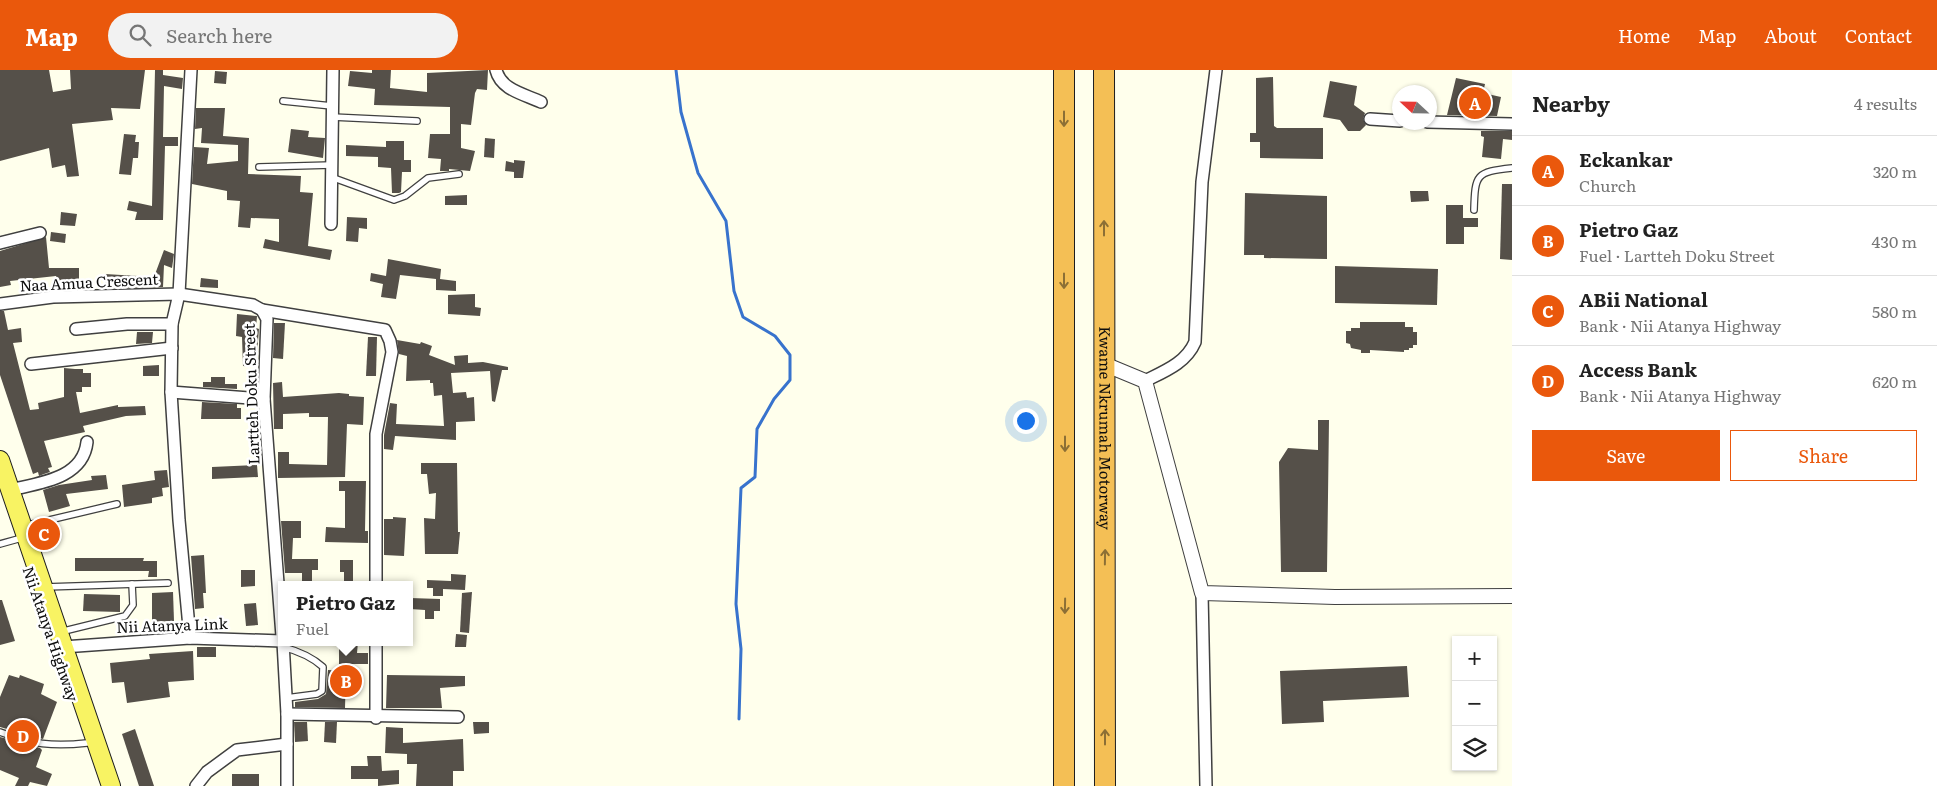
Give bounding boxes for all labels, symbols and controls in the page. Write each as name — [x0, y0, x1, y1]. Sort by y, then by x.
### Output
search box — [108, 13, 458, 58]
text: Map — [25, 18, 78, 53]
icon: search — [126, 21, 154, 49]
text: Search here — [166, 21, 272, 49]
text: Home — [1618, 22, 1670, 49]
text: Map — [1698, 22, 1736, 49]
text: About — [1764, 22, 1817, 49]
text: Contact — [1845, 22, 1912, 49]
pin: A — [1459, 84, 1491, 122]
north arrow — [1392, 85, 1437, 130]
text: Nearby — [1532, 87, 1610, 118]
text: 4 results — [1854, 91, 1917, 115]
one-way arrow — [1059, 110, 1069, 126]
text: Eckankar — [1579, 145, 1672, 173]
text: A — [1542, 159, 1554, 183]
text: 320 m — [1873, 159, 1917, 183]
text: Church — [1579, 173, 1636, 197]
text: Pietro Gaz — [1579, 215, 1678, 243]
one-way arrow — [1099, 220, 1109, 236]
text: B — [1542, 229, 1554, 253]
text: 430 m — [1872, 229, 1917, 253]
text: Fuel · Lartteh Doku Street — [1579, 243, 1775, 267]
street label: Naa Amua Crescent — [19, 266, 159, 297]
one-way arrow — [1059, 272, 1069, 289]
text: ABii National — [1579, 285, 1708, 313]
text: C — [1542, 299, 1554, 323]
text: 580 m — [1872, 299, 1917, 323]
text: Bank · Nii Atanya Highway — [1579, 313, 1781, 337]
street label: Lartteh Doku Street — [237, 323, 264, 465]
street label: Kwame Nkrumah Motorway — [1094, 326, 1118, 530]
text: Access Bank — [1579, 355, 1697, 383]
text: D — [1542, 369, 1554, 393]
text: 620 m — [1872, 369, 1917, 393]
text: Bank · Nii Atanya Highway — [1579, 383, 1781, 407]
your location — [1013, 408, 1039, 434]
button: Save — [1532, 430, 1720, 481]
button: Share — [1730, 430, 1917, 481]
one-way arrow — [1060, 435, 1070, 451]
pin: C — [28, 515, 60, 553]
one-way arrow — [1100, 550, 1110, 566]
street label: Nii Atanya Highway — [17, 563, 85, 705]
popup — [278, 581, 413, 646]
text: Pietro Gaz — [296, 588, 395, 616]
one-way arrow — [1060, 598, 1070, 614]
street label: Nii Atanya Link — [116, 611, 229, 638]
text: Fuel — [296, 616, 329, 640]
map controls — [1452, 636, 1497, 771]
button: + — [1452, 636, 1497, 681]
pin: B — [330, 662, 362, 700]
button: − — [1452, 681, 1497, 726]
pin: D — [7, 717, 39, 755]
button: layers — [1452, 726, 1497, 771]
one-way arrow — [1100, 730, 1110, 746]

